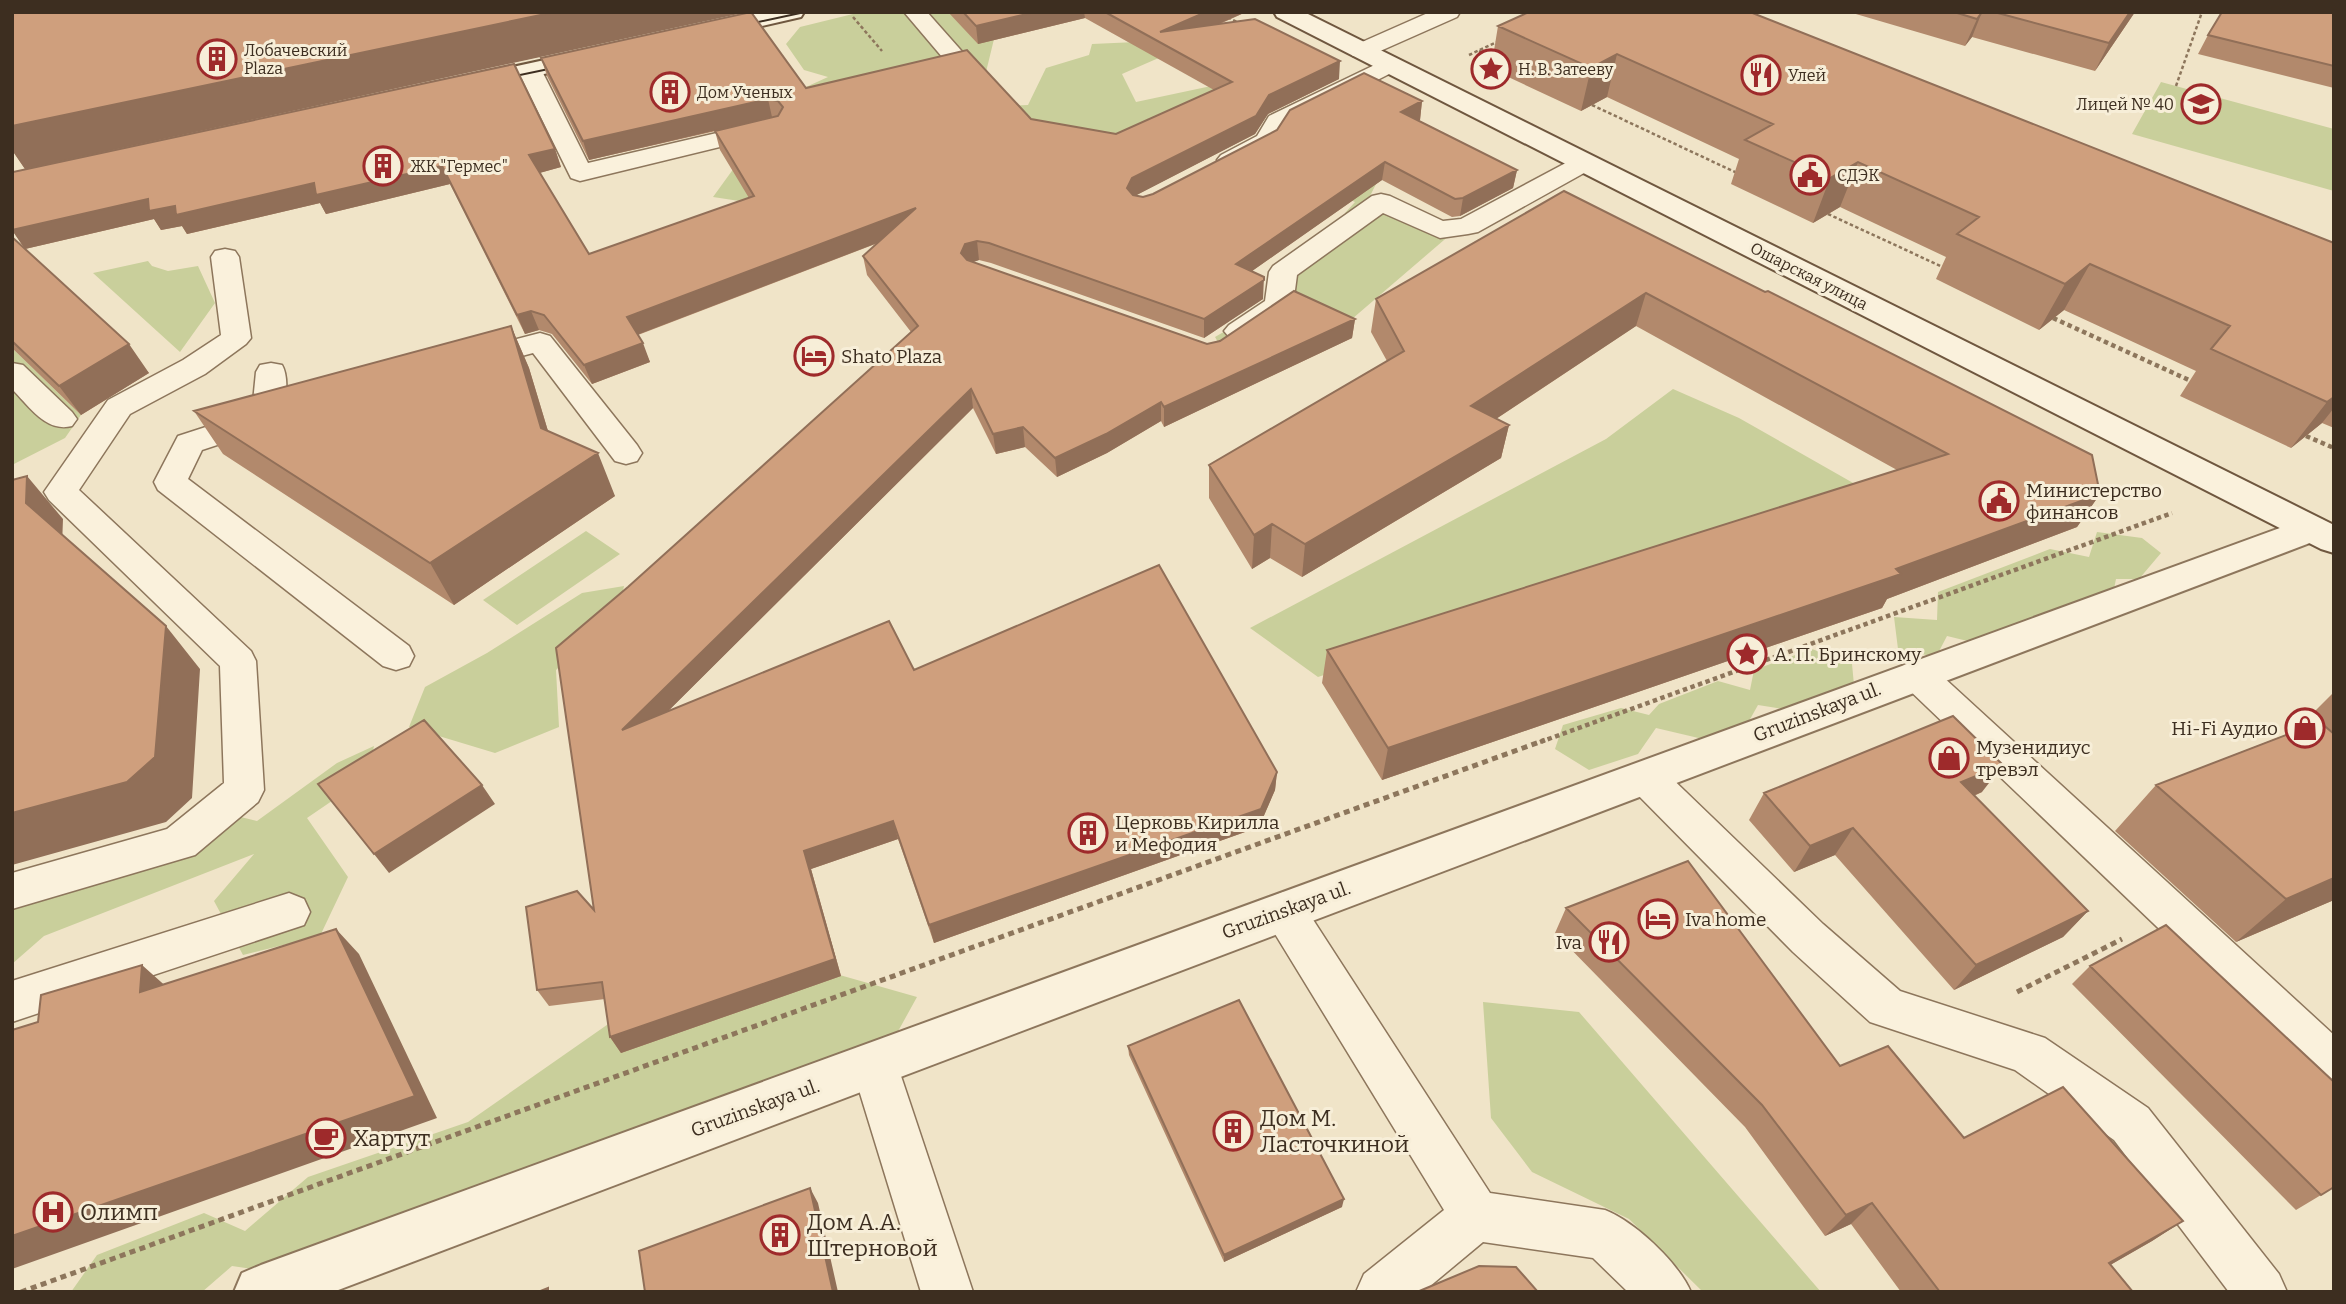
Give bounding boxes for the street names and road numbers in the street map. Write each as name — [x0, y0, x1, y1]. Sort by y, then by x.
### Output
street label: Ошарская улица — [1747, 238, 1871, 314]
street label: Gruzinskaya ul. — [1750, 677, 1884, 747]
street label: Gruzinskaya ul. — [1219, 876, 1353, 944]
street label: Gruzinskaya ul. — [688, 1074, 822, 1142]

